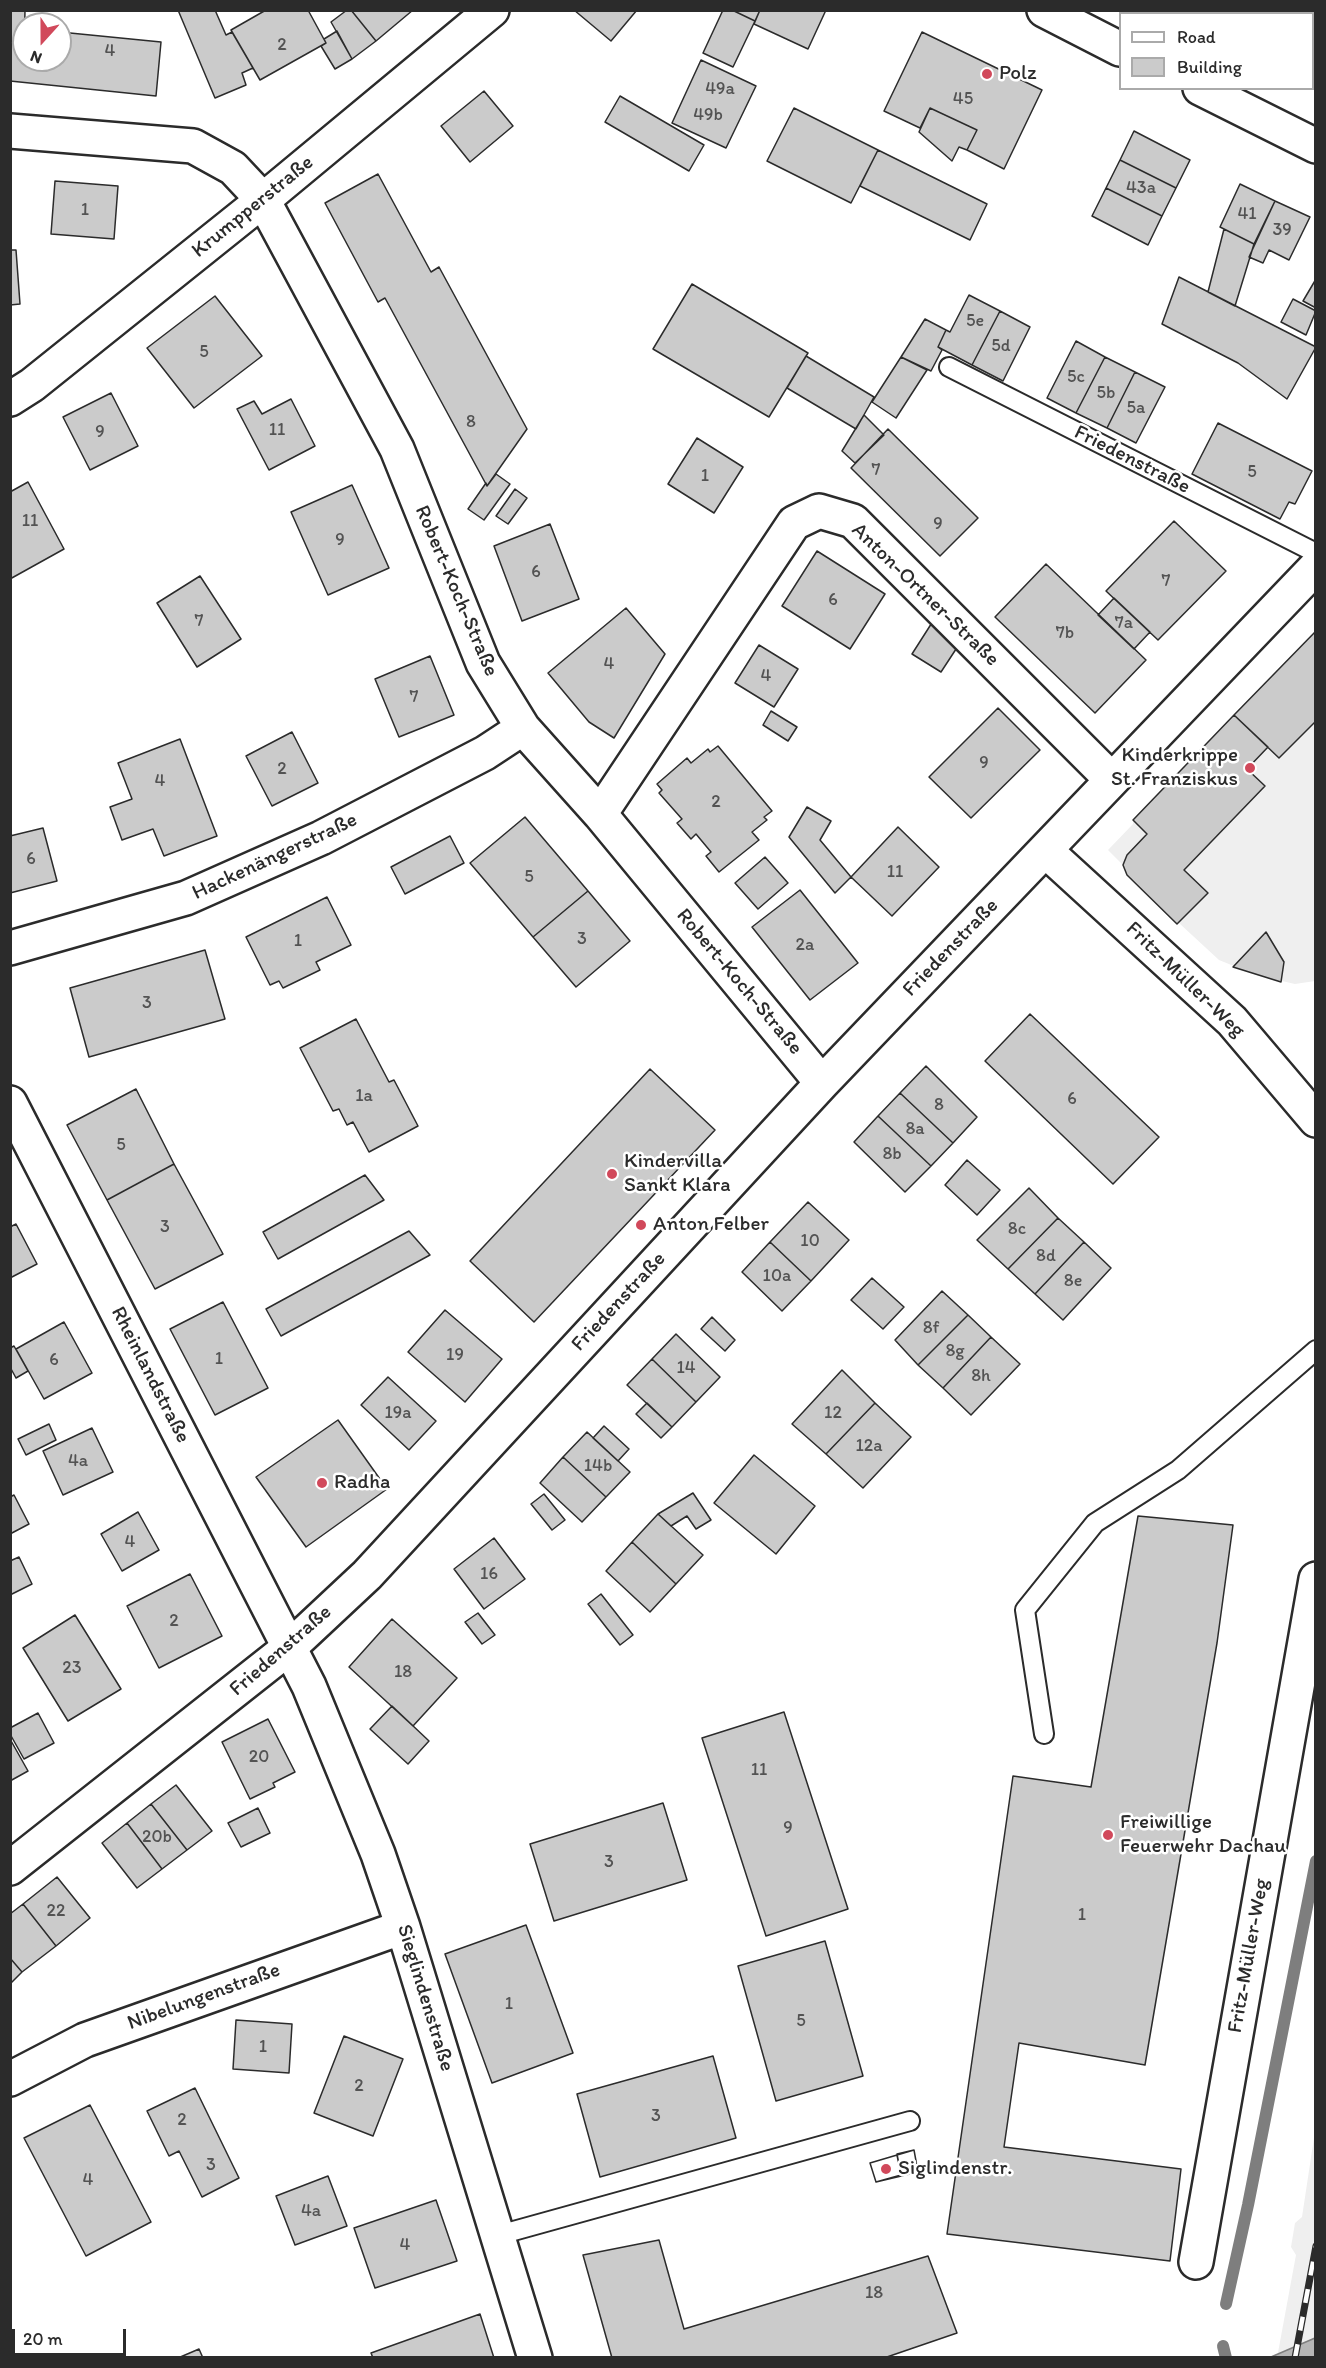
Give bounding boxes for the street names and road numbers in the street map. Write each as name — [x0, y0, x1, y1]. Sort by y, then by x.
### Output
street label: Krumpperstraße — [187, 150, 319, 264]
street label: Friedenstraße — [1070, 420, 1194, 500]
street label: Robert-Koch-Straße — [409, 502, 503, 680]
street label: Anton-Ortner-Straße — [846, 518, 1004, 672]
street label: Hackenängerstraße — [188, 808, 362, 906]
street label: Friedenstraße — [898, 894, 1004, 1002]
street label: Robert-Koch-Straße — [670, 904, 808, 1060]
street label: Fritz-Müller-Weg — [1120, 917, 1250, 1043]
street label: Friedenstraße — [567, 1247, 671, 1357]
street label: Rheinlandstraße — [105, 1303, 195, 1447]
street label: Friedenstraße — [225, 1600, 337, 1702]
street label: Fritz-Müller-Weg — [1223, 1877, 1275, 2035]
street label: Sieglindenstraße — [391, 1921, 459, 2075]
street label: Nibelungenstraße — [124, 1958, 284, 2036]

